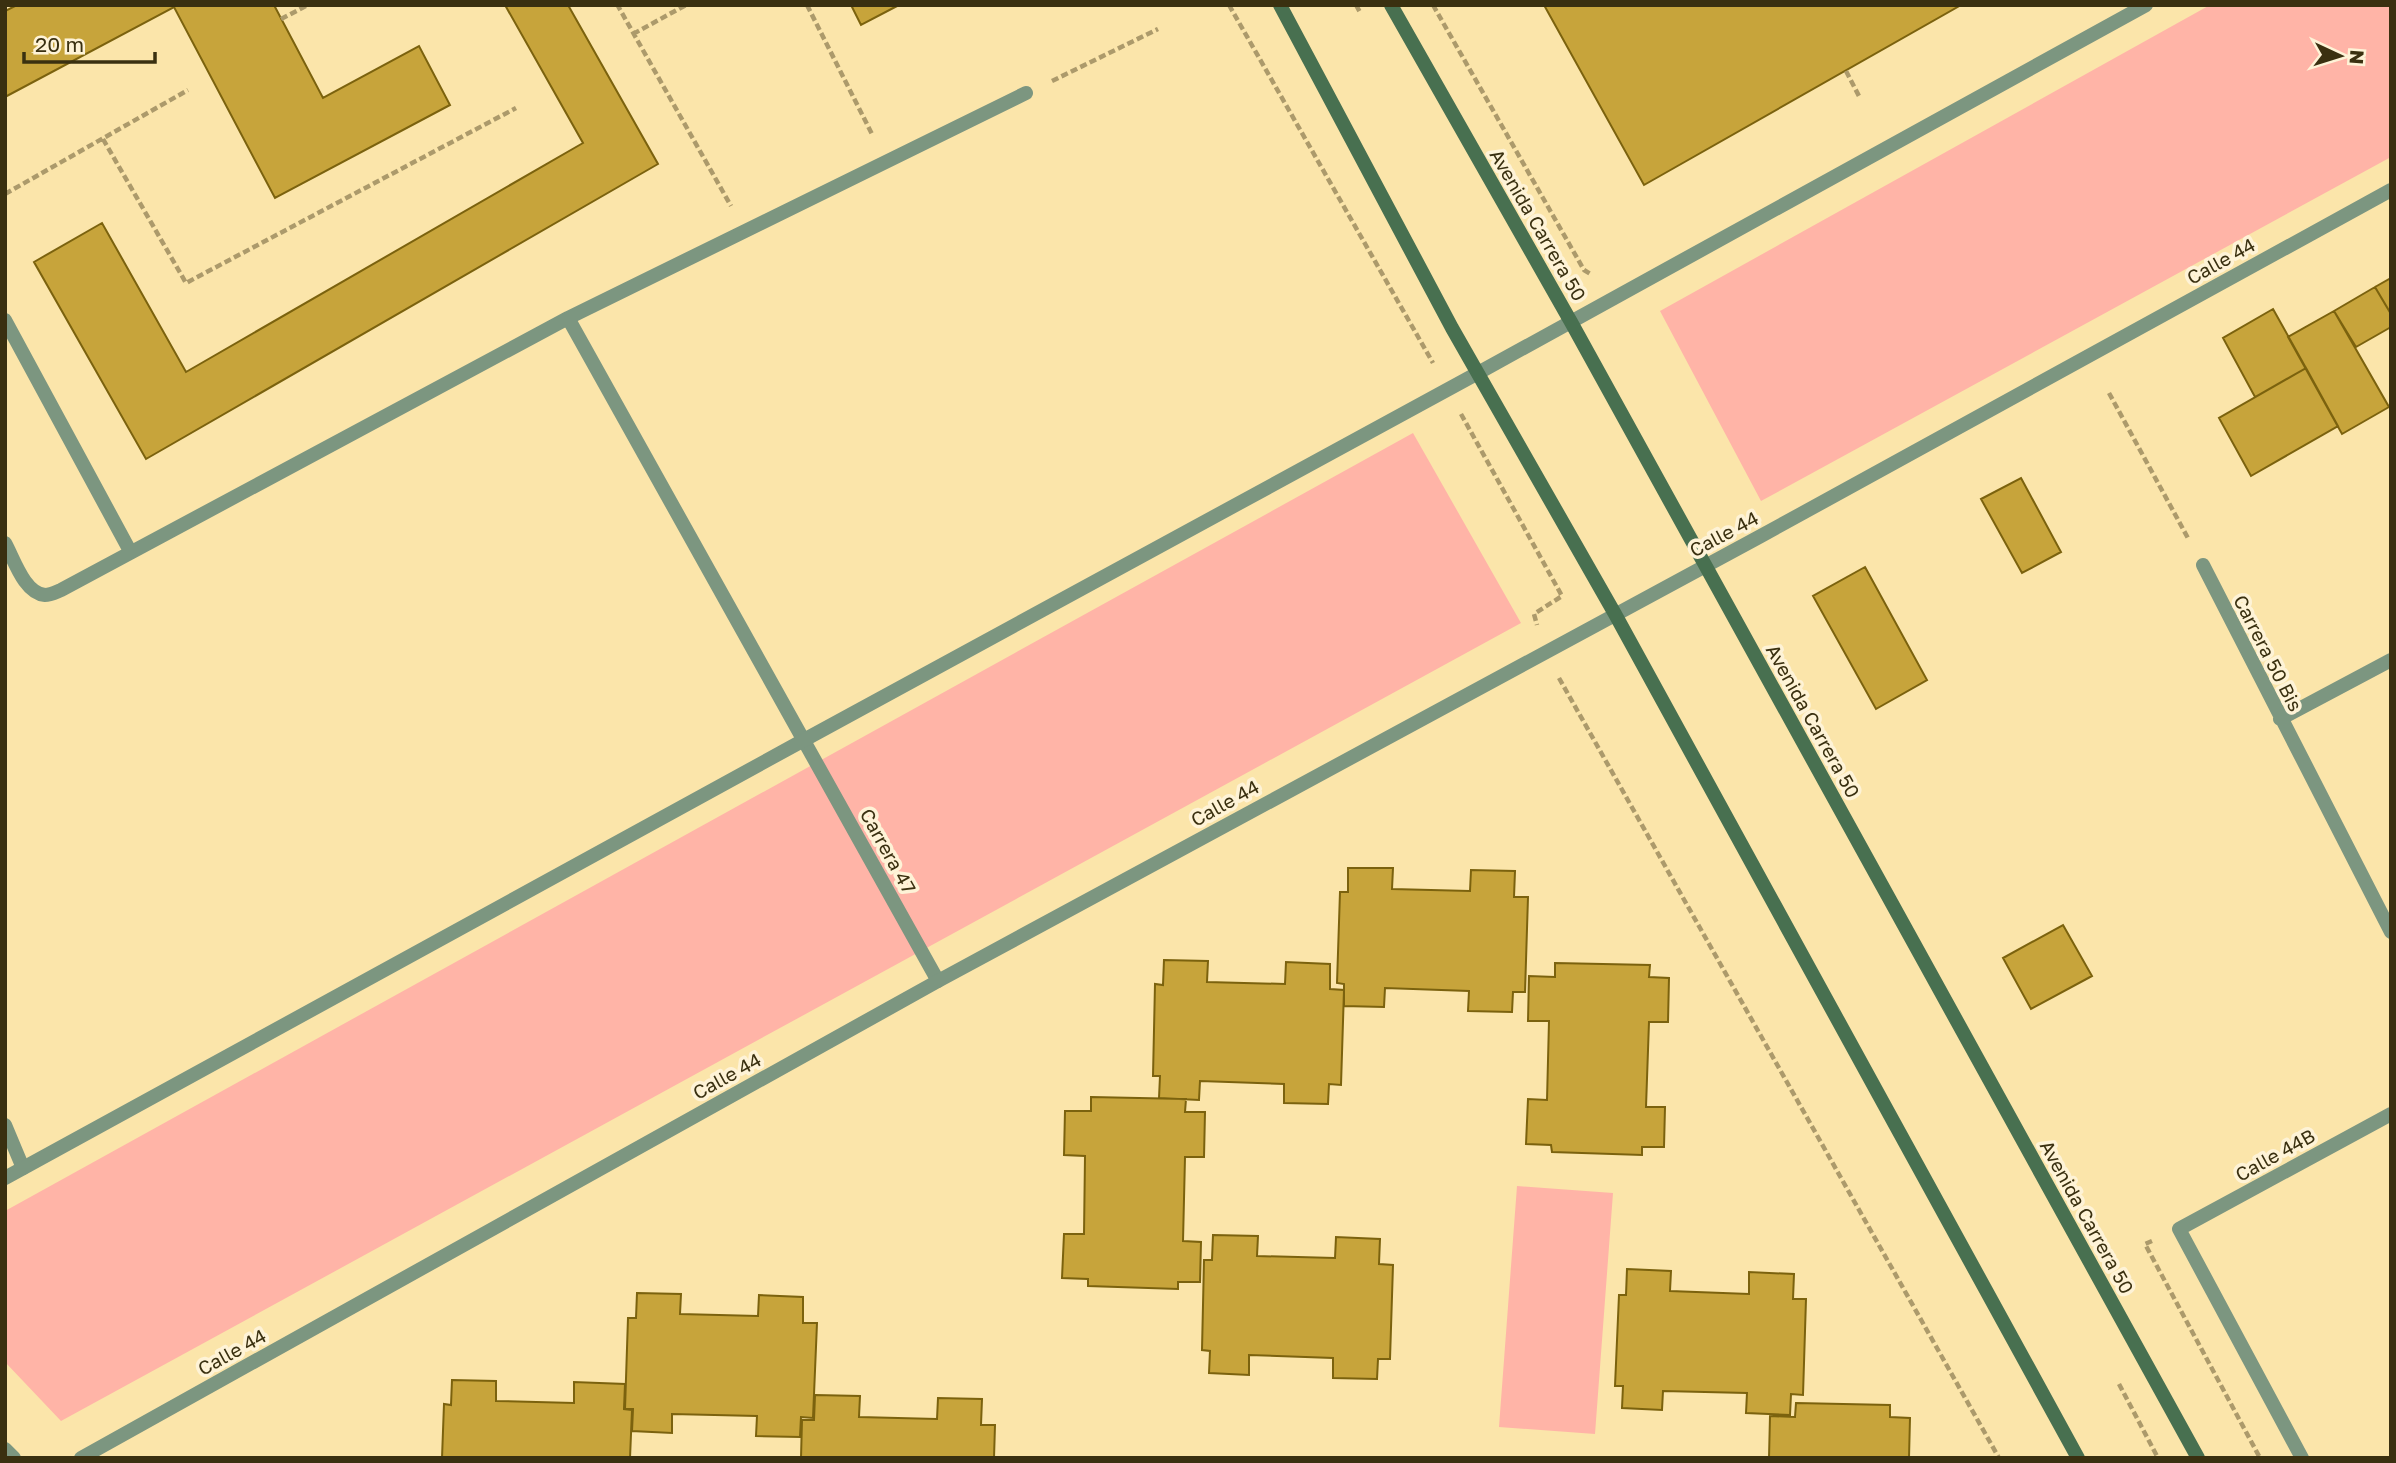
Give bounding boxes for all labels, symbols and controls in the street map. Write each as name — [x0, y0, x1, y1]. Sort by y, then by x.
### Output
scale bar — [24, 21, 156, 65]
north arrow — [2305, 21, 2375, 91]
text: 20 m — [35, 31, 84, 57]
text: N — [2345, 49, 2369, 65]
street label: Avenida Carrera 50 — [1486, 145, 1591, 305]
street label: Calle 44 — [2183, 232, 2259, 289]
street label: Calle 44 — [1685, 506, 1762, 561]
street label: Carrera 50 Bis — [2229, 591, 2308, 715]
street label: Avenida Carrera 50 — [1762, 640, 1865, 801]
street label: Calle 44 — [1187, 774, 1263, 831]
street label: Carrera 47 — [856, 804, 921, 897]
street label: Calle 44 — [689, 1047, 765, 1104]
street label: Calle 44B — [2231, 1123, 2319, 1186]
street label: Avenida Carrera 50 — [2036, 1136, 2139, 1297]
street label: Calle 44 — [194, 1323, 270, 1380]

